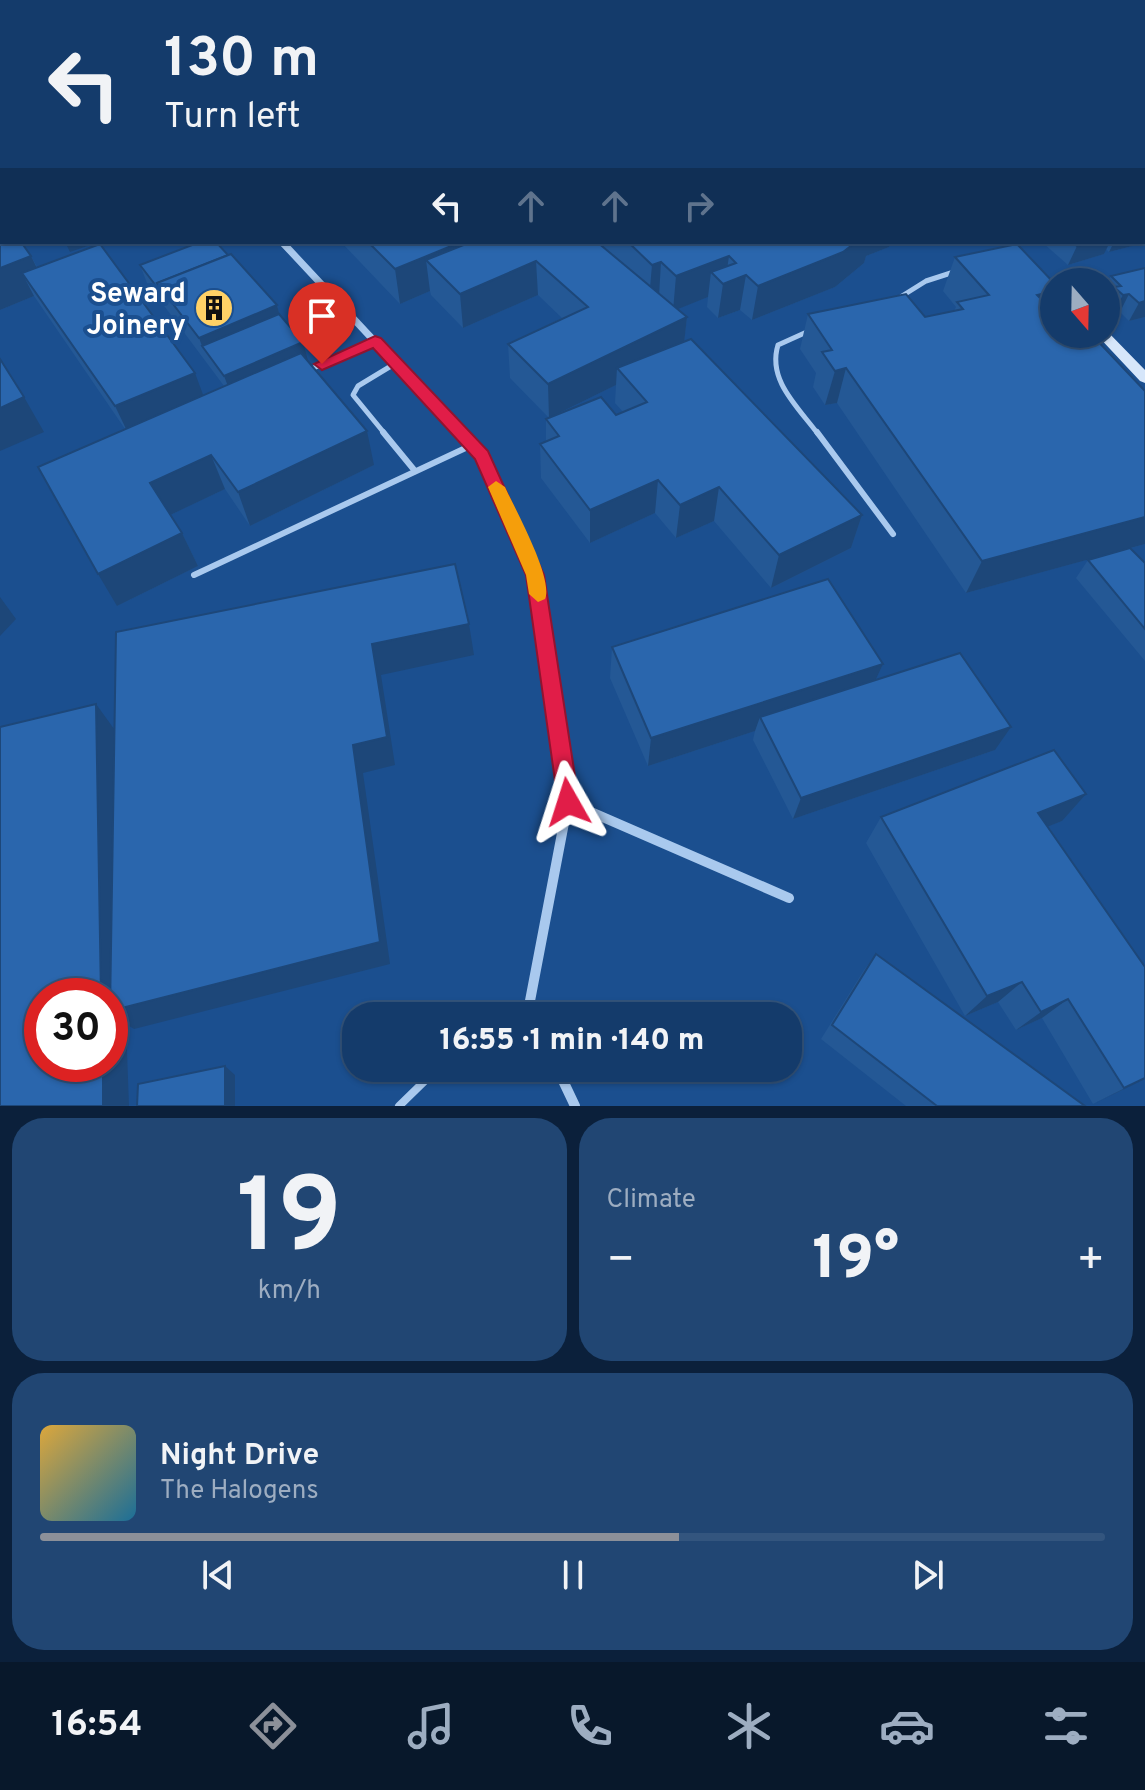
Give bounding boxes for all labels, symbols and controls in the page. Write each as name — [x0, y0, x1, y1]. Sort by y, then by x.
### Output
text: 130 m — [164, 26, 319, 96]
icon: left — [32, 32, 136, 136]
text: Turn left — [164, 95, 301, 141]
icon: left — [425, 184, 469, 228]
icon: ahead — [509, 184, 553, 228]
icon: ahead — [593, 184, 637, 228]
icon: right — [677, 184, 721, 228]
north arrow — [1040, 268, 1120, 348]
map controls — [1040, 268, 1120, 348]
place label: Seward Joinery — [86, 277, 186, 345]
pin — [288, 282, 356, 364]
building icon: Seward Joinery — [193, 287, 235, 329]
icon: arrive — [300, 294, 344, 338]
position arrow — [526, 760, 610, 844]
speed limit sign: 30 — [24, 978, 128, 1082]
text: 16:55 · 1 min · 140 m — [440, 1023, 704, 1060]
text: 19 — [236, 1157, 342, 1289]
text: Climate — [607, 1184, 696, 1217]
text: 19° — [812, 1224, 899, 1300]
text: − — [607, 1234, 635, 1290]
text: + — [1077, 1234, 1105, 1290]
text: km/h — [258, 1275, 321, 1308]
text: Night Drive — [160, 1438, 319, 1475]
text: The Halogens — [160, 1475, 319, 1508]
icon: previous — [196, 1553, 240, 1597]
icon: pause — [551, 1553, 595, 1597]
icon: next — [906, 1553, 950, 1597]
icon: directions — [245, 1698, 301, 1754]
icon: music — [403, 1698, 459, 1754]
icon: phone — [562, 1698, 618, 1754]
icon: climate — [721, 1698, 777, 1754]
icon: car — [879, 1698, 935, 1754]
icon: filters — [1038, 1698, 1094, 1754]
text: 16:54 — [51, 1703, 142, 1749]

